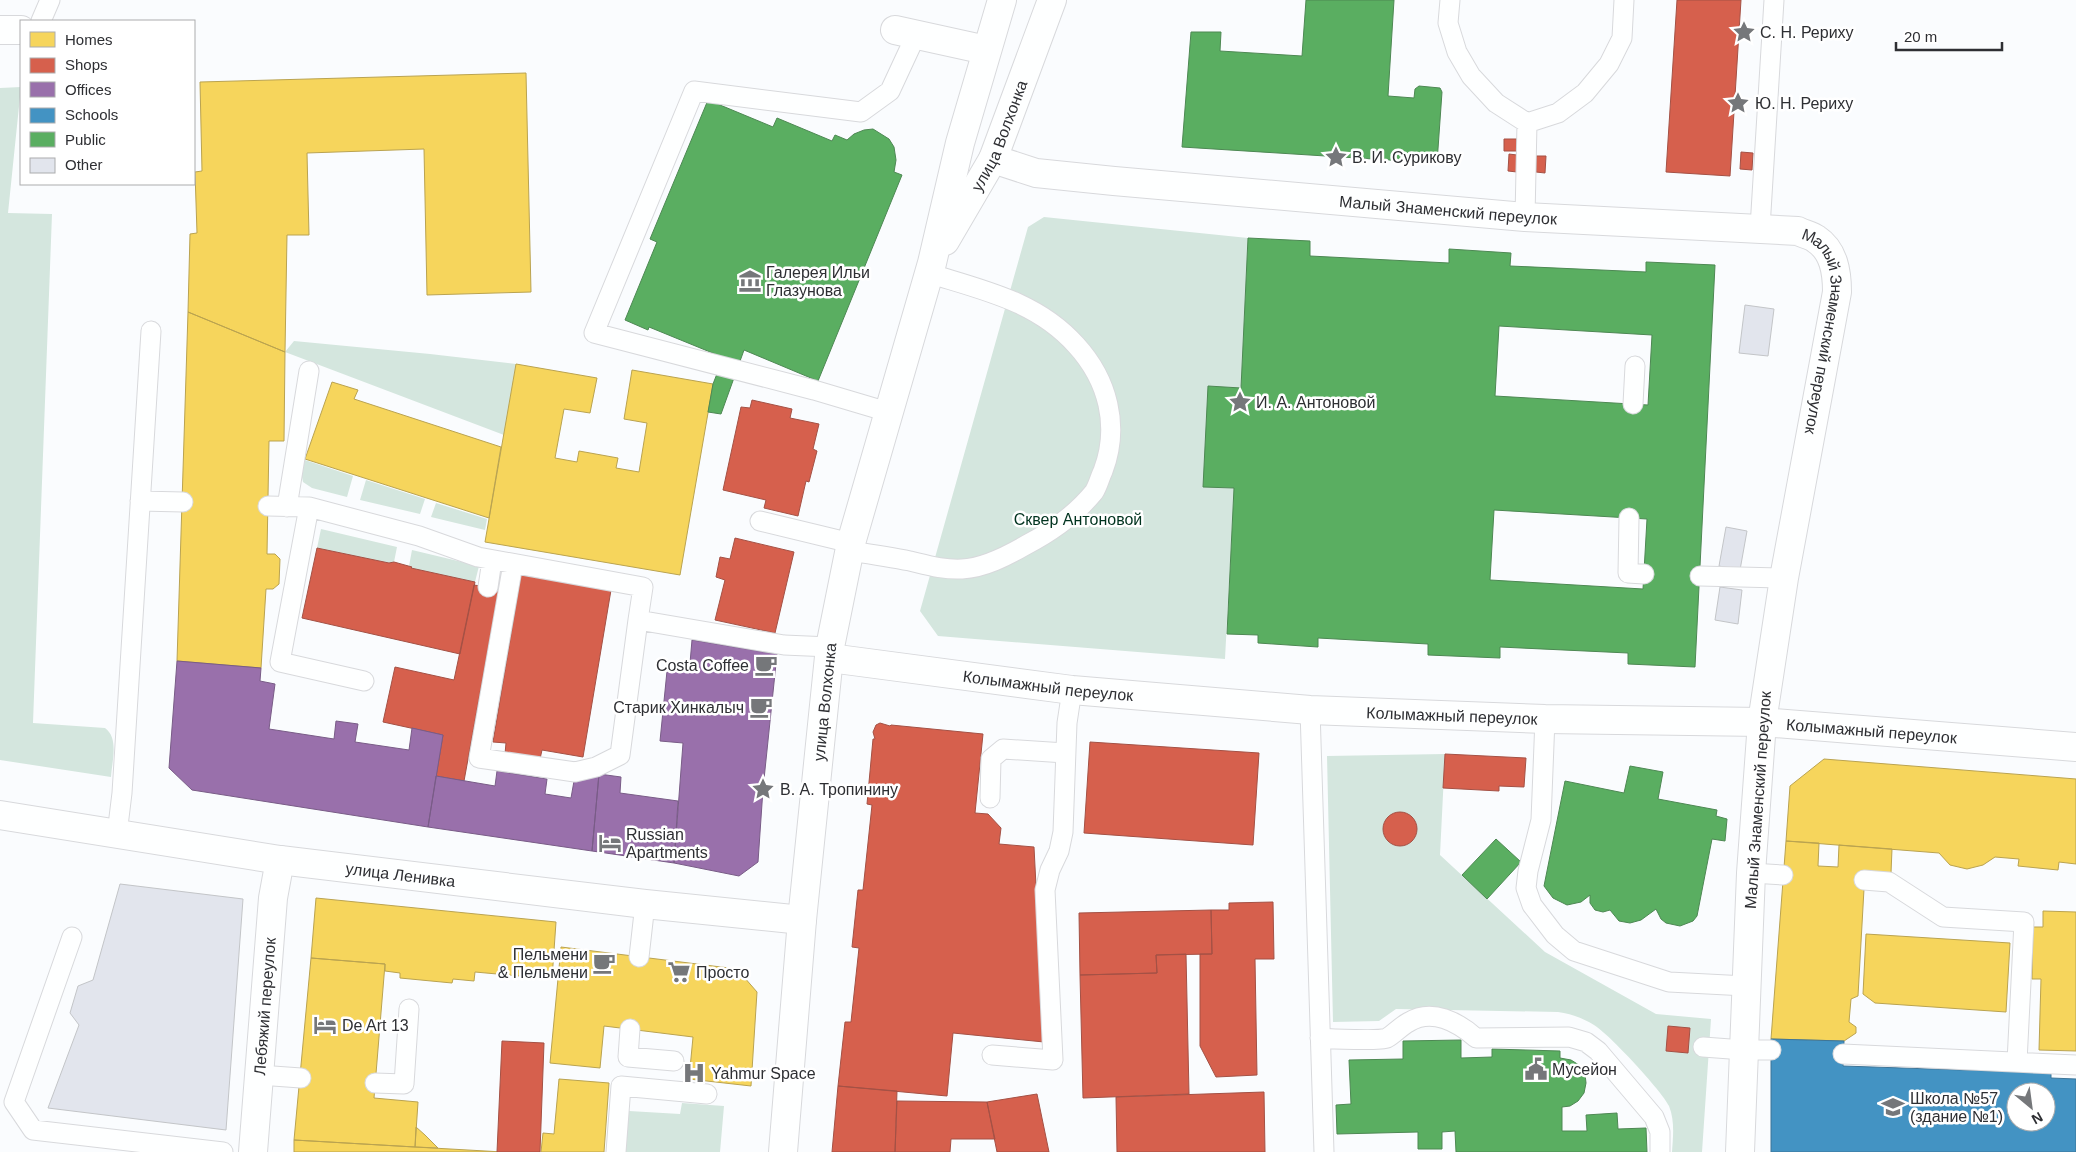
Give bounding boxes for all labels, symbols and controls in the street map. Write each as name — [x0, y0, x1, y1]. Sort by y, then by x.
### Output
place icon: С. Н. Рериху — [1731, 19, 1757, 45]
legend — [20, 20, 195, 185]
scale bar — [1896, 20, 2002, 52]
place label: С. Н. Рериху — [1760, 24, 1854, 41]
text: 20 m — [1904, 28, 1937, 45]
text: Homes — [65, 31, 113, 48]
text: Shops — [65, 56, 108, 73]
street label: улица Волхонка — [968, 78, 1030, 194]
text: Offices — [65, 81, 111, 98]
place icon: Ю. Н. Рериху — [1725, 90, 1751, 116]
place label: Ю. Н. Рериху — [1755, 95, 1853, 112]
text: Schools — [65, 106, 118, 123]
text: Public — [65, 131, 106, 148]
place icon: В. И. Сурикову — [1323, 144, 1349, 170]
place label: В. И. Сурикову — [1352, 149, 1461, 166]
text: Other — [65, 156, 103, 173]
street label: Малый Знаменский переулок — [1339, 192, 1558, 227]
text: Малый Знаменский переулок — [1800, 225, 1846, 437]
street label: Малый Знаменский переулок — [1785, 226, 1819, 446]
place label: Галерея Ильи Глазунова — [766, 264, 870, 299]
museum icon: Галерея Ильи Глазунова — [737, 268, 763, 294]
place icon: И. А. Антоновой — [1227, 389, 1253, 415]
place label: И. А. Антоновой — [1256, 394, 1375, 411]
park label: Сквер Антоновой — [1014, 511, 1142, 528]
street label: улица Волхонка — [810, 642, 839, 762]
cafe icon: Costa Coffee — [753, 652, 779, 678]
place label: Costa Coffee — [656, 657, 749, 674]
street label: Колымажный переулок — [962, 667, 1135, 704]
street label: Малый Знаменский переулок — [1742, 690, 1774, 909]
cafe icon: Старик Хинкалыч — [748, 694, 774, 720]
place label: Старик Хинкалыч — [613, 699, 744, 716]
street label: Колымажный переулок — [1366, 704, 1539, 727]
street label: Колымажный переулок — [1785, 715, 1959, 746]
place icon: В. А. Тропинину — [750, 776, 776, 802]
place label: В. А. Тропинину — [780, 781, 898, 798]
place label: Russian Apartments — [626, 826, 708, 861]
hotel icon: Russian Apartments — [597, 830, 623, 856]
street label: улица Ленивка — [345, 859, 456, 890]
street label: Лебяжий переулок — [251, 936, 278, 1076]
place label: Пельмени & Пельмени — [498, 946, 588, 981]
cafe icon: Пельмени & Пельмени — [591, 950, 617, 976]
supermarket icon: Просто — [666, 959, 692, 985]
place label: Просто — [696, 964, 749, 981]
hotel icon: De Art 13 — [312, 1012, 338, 1038]
place label: De Art 13 — [342, 1017, 409, 1034]
public building icon: Мусейон — [1523, 1056, 1549, 1082]
hospital icon: Yahmur Space — [681, 1060, 707, 1086]
place label: Мусейон — [1552, 1061, 1617, 1078]
place label: Yahmur Space — [711, 1065, 816, 1082]
north arrow — [2006, 1082, 2056, 1132]
place label: Школа №57 (здание №1) — [1910, 1090, 2003, 1125]
school or university icon: Школа №57 (здание №1) — [1880, 1094, 1906, 1120]
text: N — [2029, 1109, 2046, 1128]

